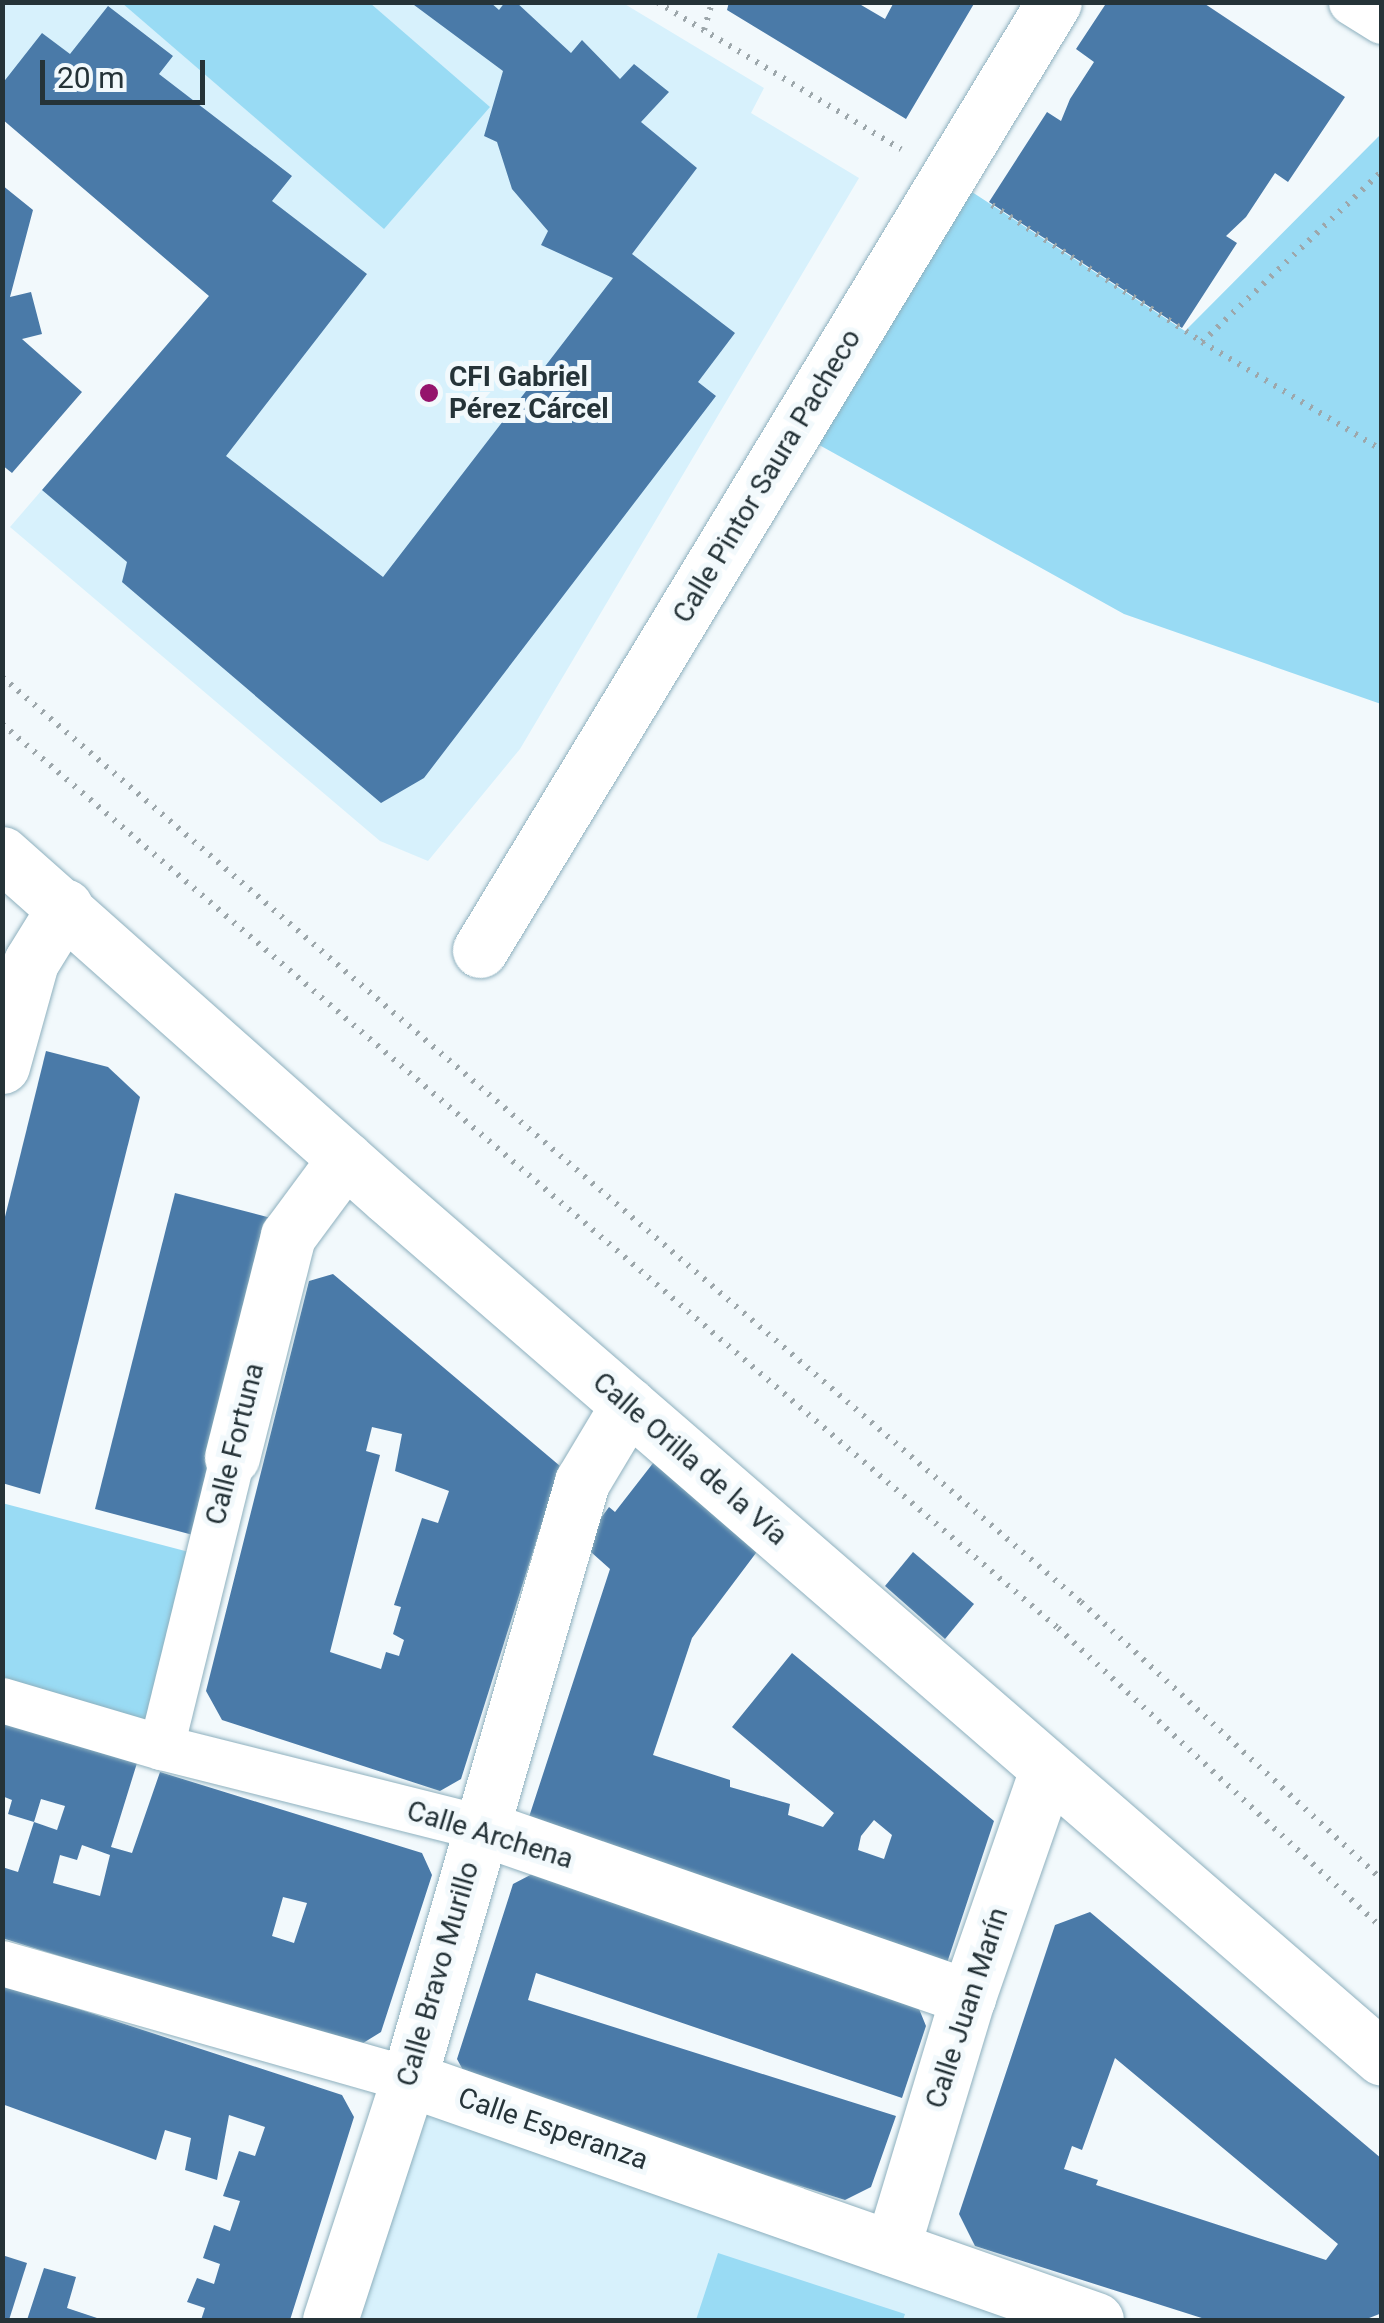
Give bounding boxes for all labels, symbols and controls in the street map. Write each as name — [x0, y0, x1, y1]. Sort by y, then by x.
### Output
scale bar — [45, 40, 210, 102]
text: 20 m — [57, 60, 124, 95]
street label: Calle Pintor Saura Pacheco — [666, 323, 868, 629]
place label: CFI Gabriel Pérez Cárcel — [449, 360, 609, 426]
marker: CFI Gabriel Pérez Cárcel — [418, 382, 440, 404]
street label: Calle Fortuna — [199, 1360, 271, 1528]
street label: Calle Orilla de la Vía — [586, 1365, 794, 1553]
street label: Calle Archena — [403, 1794, 577, 1876]
street label: Calle Bravo Murillo — [390, 1858, 486, 2090]
street label: Calle Juan Marín — [919, 1903, 1015, 2113]
street label: Calle Esperanza — [454, 2081, 652, 2177]

